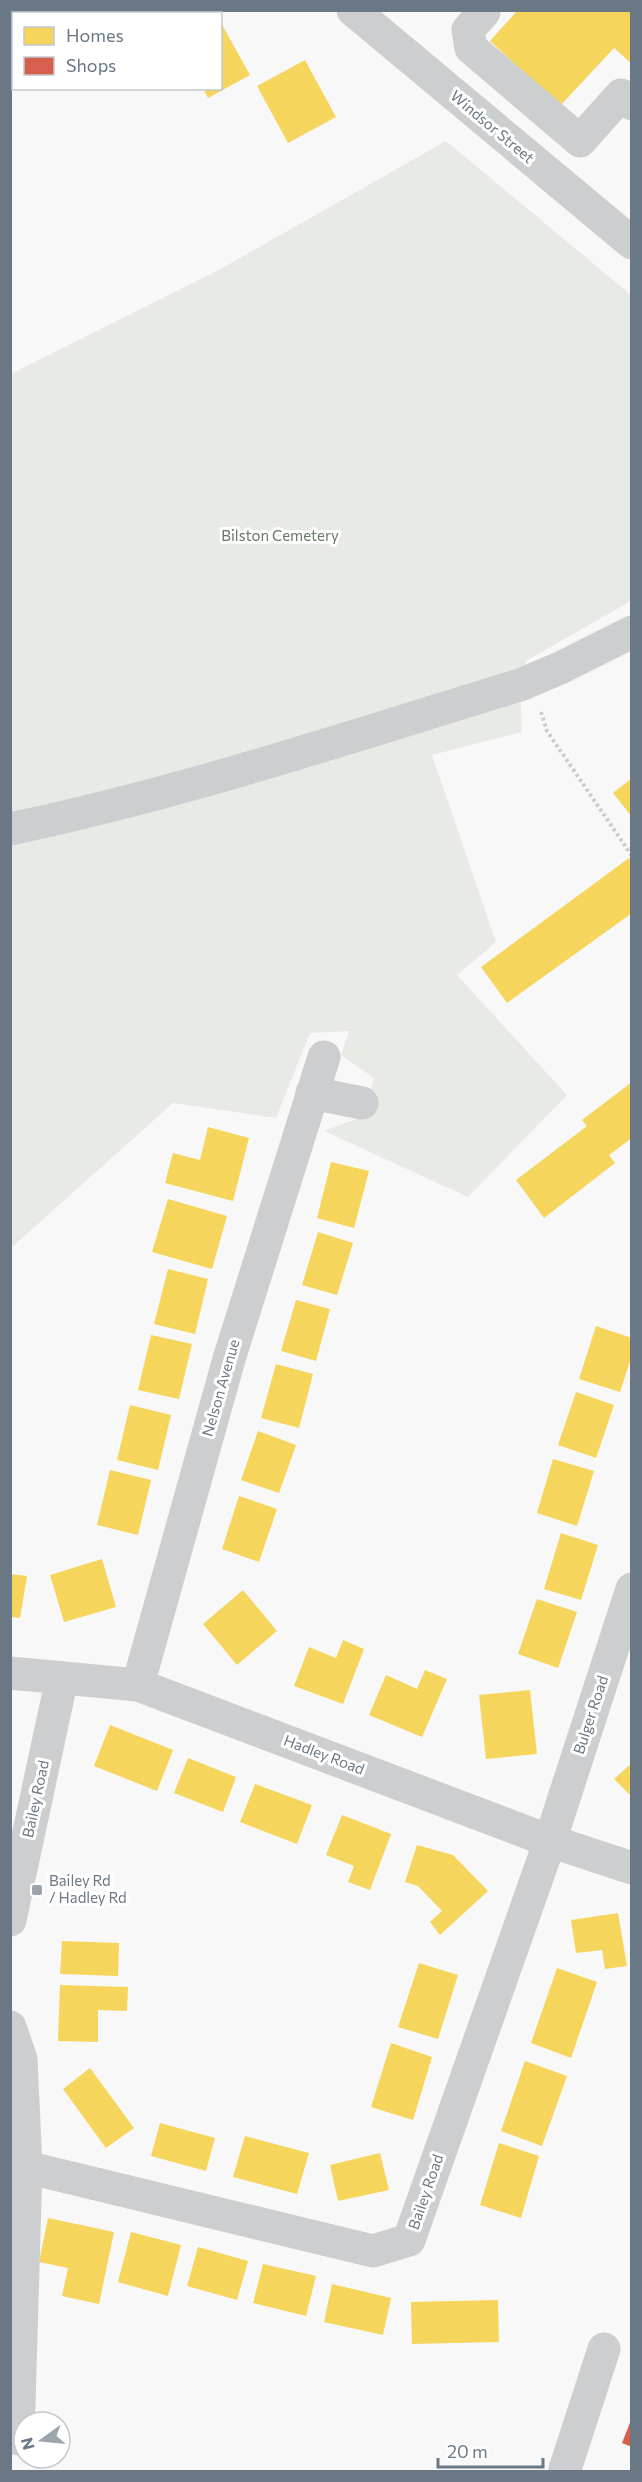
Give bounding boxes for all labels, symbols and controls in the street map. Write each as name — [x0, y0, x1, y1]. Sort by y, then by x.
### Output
legend — [12, 12, 222, 90]
text: Homes — [66, 24, 124, 46]
text: Shops — [66, 54, 116, 76]
street label: Windsor Street — [447, 86, 538, 166]
park label: Bilston Cemetery — [221, 526, 339, 544]
street label: Nelson Avenue — [198, 1337, 243, 1438]
street label: Bulger Road — [569, 1673, 611, 1756]
street label: Hadley Road — [281, 1730, 367, 1778]
street label: Bailey Road — [18, 1758, 52, 1839]
place label: Bailey Rd / Hadley Rd — [49, 1871, 127, 1906]
marker: Bailey Rd / Hadley Rd — [30, 1883, 44, 1897]
street label: Bailey Road — [404, 2152, 446, 2232]
north arrow — [12, 2410, 72, 2470]
scale bar — [438, 2431, 543, 2469]
text: N — [16, 2436, 38, 2452]
text: 20 m — [447, 2440, 488, 2462]

